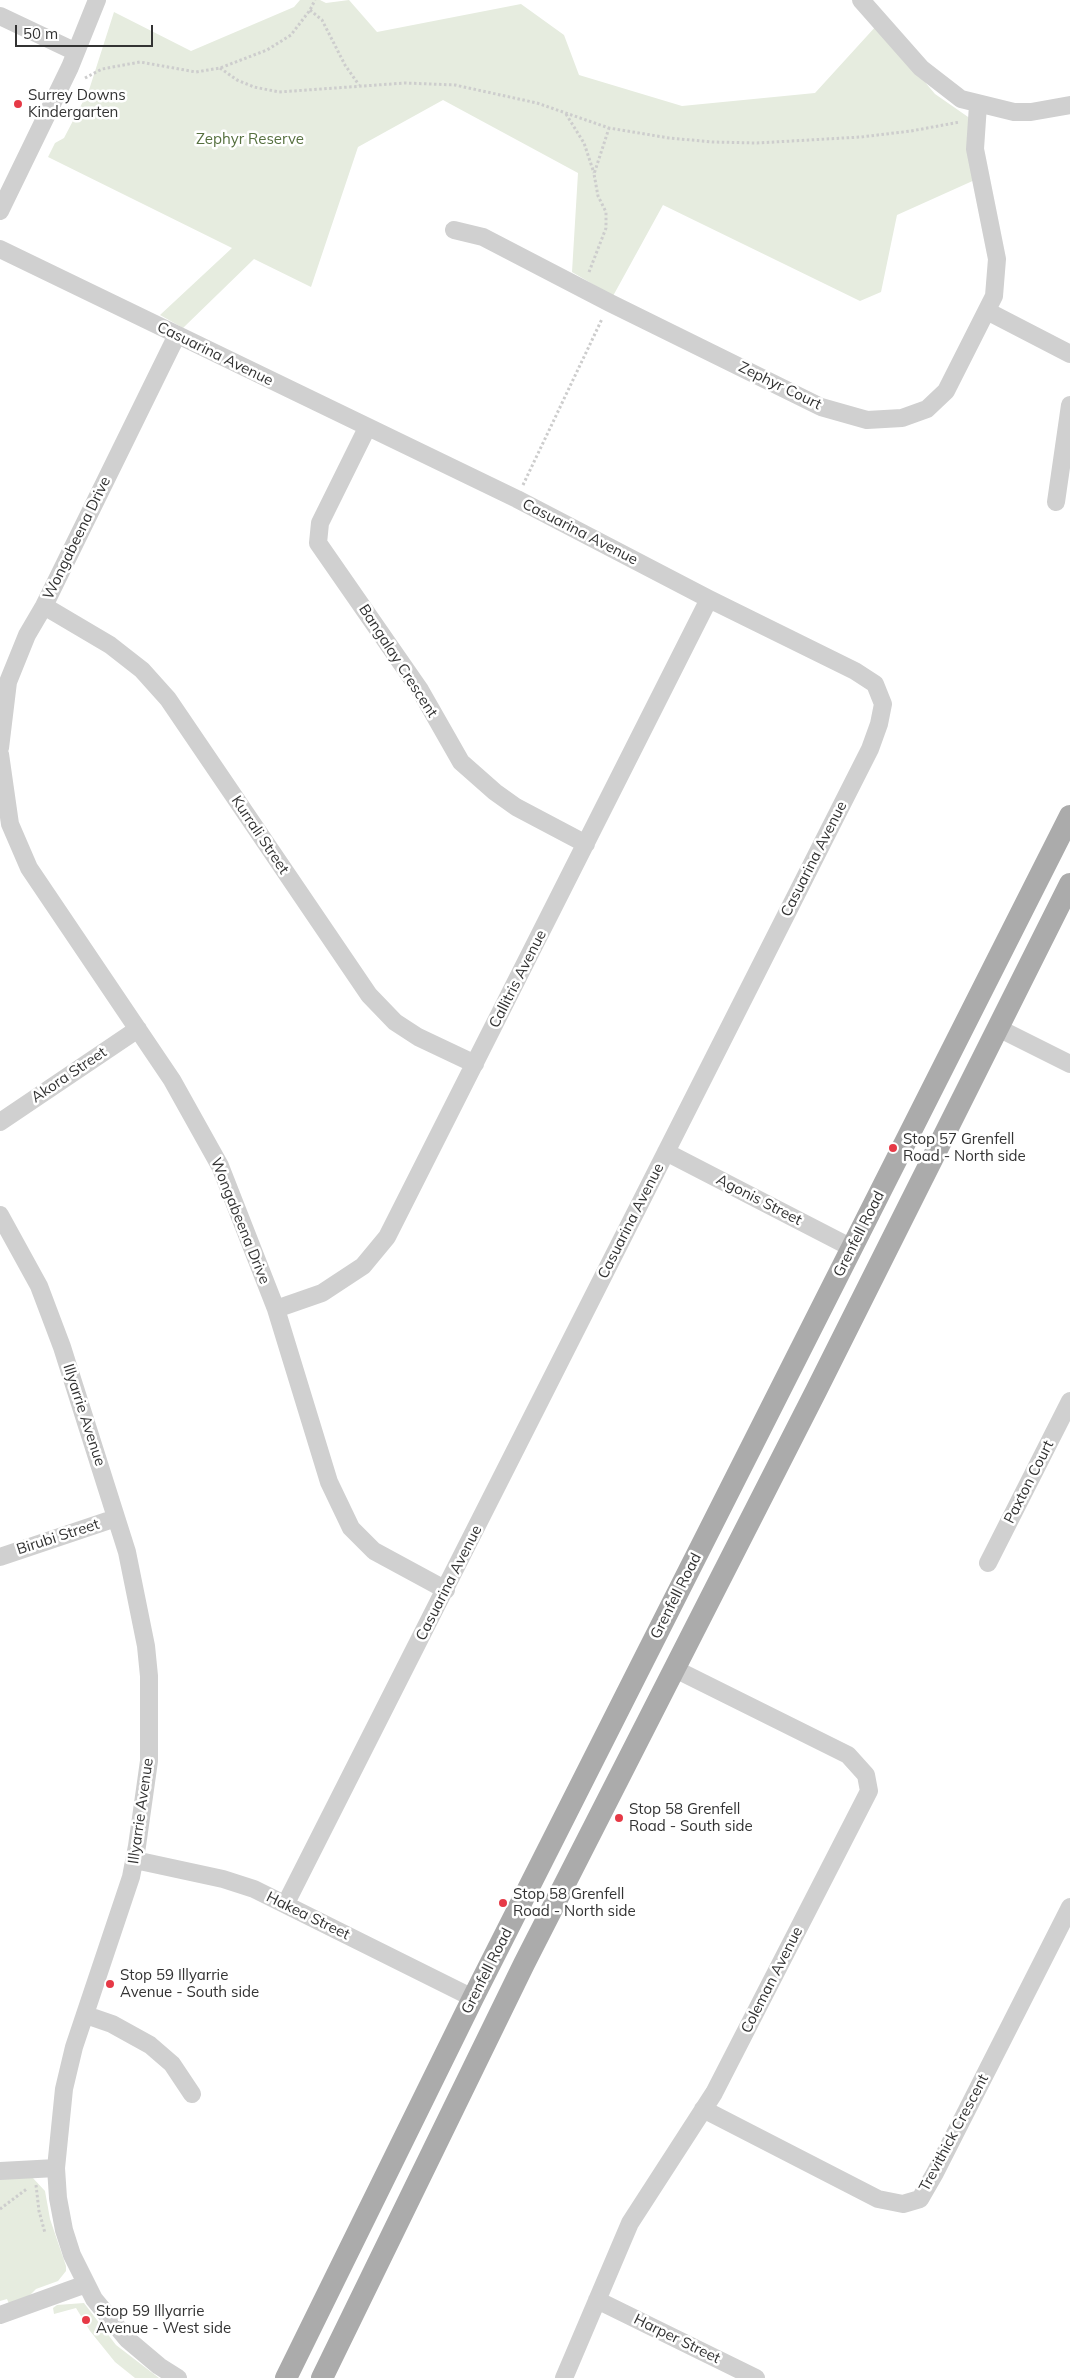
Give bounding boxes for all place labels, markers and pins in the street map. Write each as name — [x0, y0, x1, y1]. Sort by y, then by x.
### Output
place label: Surrey Downs Kindergarten — [28, 86, 126, 121]
marker: Surrey Downs Kindergarten — [12, 98, 24, 110]
place label: Stop 57 Grenfell Road - North side — [903, 1130, 1026, 1165]
marker: Stop 57 Grenfell Road - North side — [887, 1142, 899, 1154]
place label: Stop 58 Grenfell Road - South side — [629, 1800, 753, 1835]
marker: Stop 58 Grenfell Road - South side — [613, 1812, 625, 1824]
place label: Stop 58 Grenfell Road - North side — [513, 1885, 636, 1920]
marker: Stop 58 Grenfell Road - North side — [497, 1897, 509, 1909]
place label: Stop 59 Illyarrie Avenue - South side — [120, 1966, 259, 2001]
marker: Stop 59 Illyarrie Avenue - South side — [104, 1978, 116, 1990]
place label: Stop 59 Illyarrie Avenue - West side — [96, 2302, 231, 2337]
marker: Stop 59 Illyarrie Avenue - West side — [80, 2314, 92, 2326]

